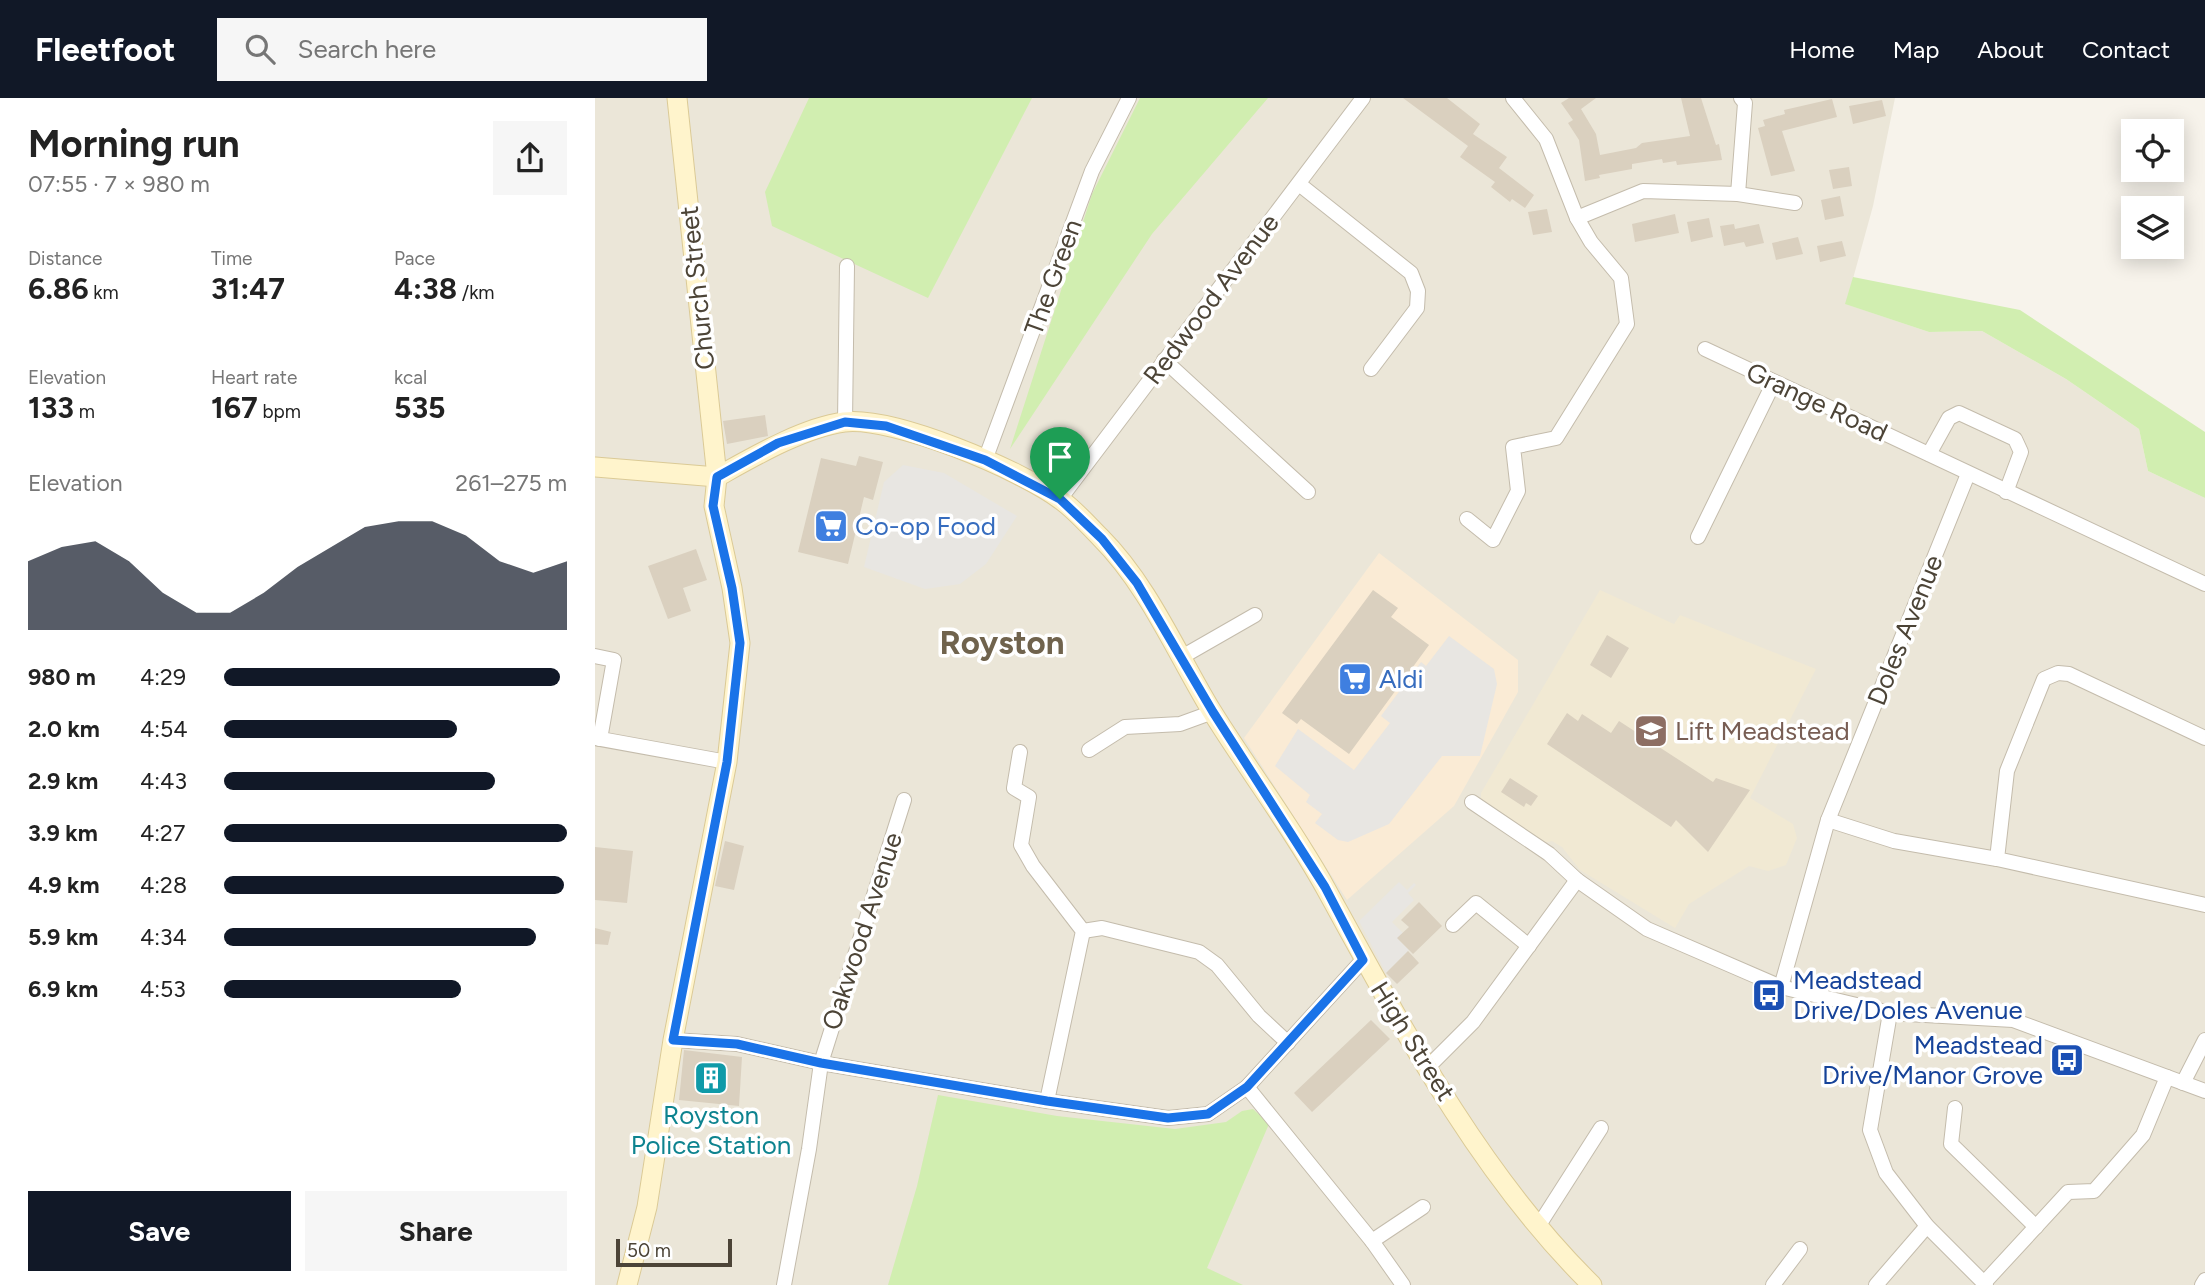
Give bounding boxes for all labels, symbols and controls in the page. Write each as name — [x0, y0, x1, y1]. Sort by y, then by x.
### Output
search box — [217, 18, 707, 81]
text: Fleetfoot — [35, 30, 175, 69]
icon: search — [241, 30, 279, 68]
text: Search here — [297, 33, 436, 65]
text: Home — [1789, 35, 1855, 64]
text: Map — [1893, 35, 1939, 64]
text: About — [1977, 35, 2044, 64]
text: Contact — [2082, 35, 2170, 64]
map controls — [2121, 119, 2184, 259]
button: locate — [2121, 119, 2184, 182]
text: Morning run — [28, 121, 240, 167]
button: share — [493, 121, 567, 195]
text: 07:55 · 7 × 980 m — [28, 170, 210, 198]
button: layers — [2121, 196, 2184, 259]
street label: Church Street — [672, 204, 722, 371]
street label: Redwood Avenue — [1136, 207, 1286, 391]
street label: The Green — [1017, 215, 1089, 339]
text: Distance — [28, 247, 102, 270]
text: Time — [211, 247, 252, 270]
text: Pace — [394, 247, 435, 270]
text: 6.86 — [28, 270, 89, 307]
text: 31:47 — [211, 270, 285, 307]
text: 4:38 — [394, 270, 457, 307]
text: km — [89, 281, 119, 304]
text: /km — [457, 281, 495, 304]
street label: Grange Road — [1741, 355, 1893, 449]
text: Elevation — [28, 366, 106, 389]
text: Heart rate — [211, 366, 297, 389]
text: kcal — [394, 366, 427, 389]
text: 133 — [28, 389, 74, 426]
text: 167 — [211, 389, 258, 426]
text: 535 — [394, 389, 446, 426]
text: m — [74, 400, 95, 423]
text: bpm — [258, 400, 301, 423]
pin — [1030, 427, 1090, 499]
icon: arrive — [1041, 438, 1079, 476]
text: Elevation — [28, 469, 123, 497]
text: 261–275 m — [455, 469, 567, 497]
supermarket icon: Co-op Food — [812, 507, 850, 545]
place label: Co-op Food — [855, 510, 996, 542]
street label: Doles Avenue — [1860, 550, 1950, 710]
district label: Royston — [939, 623, 1065, 662]
supermarket icon: Aldi — [1336, 660, 1374, 698]
text: 980 m — [28, 663, 96, 691]
text: 4:29 — [140, 663, 186, 691]
place label: Aldi — [1379, 663, 1424, 695]
school or university icon: Lift Meadstead — [1632, 712, 1670, 750]
text: 2.0 km — [28, 715, 100, 743]
text: 4:54 — [140, 715, 188, 743]
place label: Lift Meadstead — [1675, 715, 1850, 747]
text: 2.9 km — [28, 767, 98, 795]
text: 4:43 — [140, 767, 187, 795]
text: 3.9 km — [28, 819, 98, 847]
text: 4:27 — [140, 819, 185, 847]
street label: Oakwood Avenue — [815, 828, 909, 1034]
text: 4.9 km — [28, 871, 100, 899]
text: 4:28 — [140, 871, 187, 899]
text: 5.9 km — [28, 923, 98, 951]
text: 4:34 — [140, 923, 187, 951]
place label: Meadstead Drive/Doles Avenue — [1793, 964, 2023, 1026]
text: 6.9 km — [28, 975, 98, 1003]
text: 4:53 — [140, 975, 186, 1003]
street label: High Street — [1364, 975, 1462, 1107]
bus stop icon: Meadstead Drive/Doles Avenue — [1750, 976, 1788, 1014]
place label: Meadstead Drive/Manor Grove — [1822, 1029, 2043, 1091]
bus stop icon: Meadstead Drive/Manor Grove — [2048, 1041, 2086, 1079]
building icon: Royston Police Station — [692, 1059, 730, 1097]
place label: Royston Police Station — [631, 1099, 791, 1161]
button: Save — [28, 1191, 291, 1271]
button: Share — [305, 1191, 567, 1271]
scale bar — [616, 1236, 731, 1268]
text: 50 m — [627, 1239, 671, 1262]

